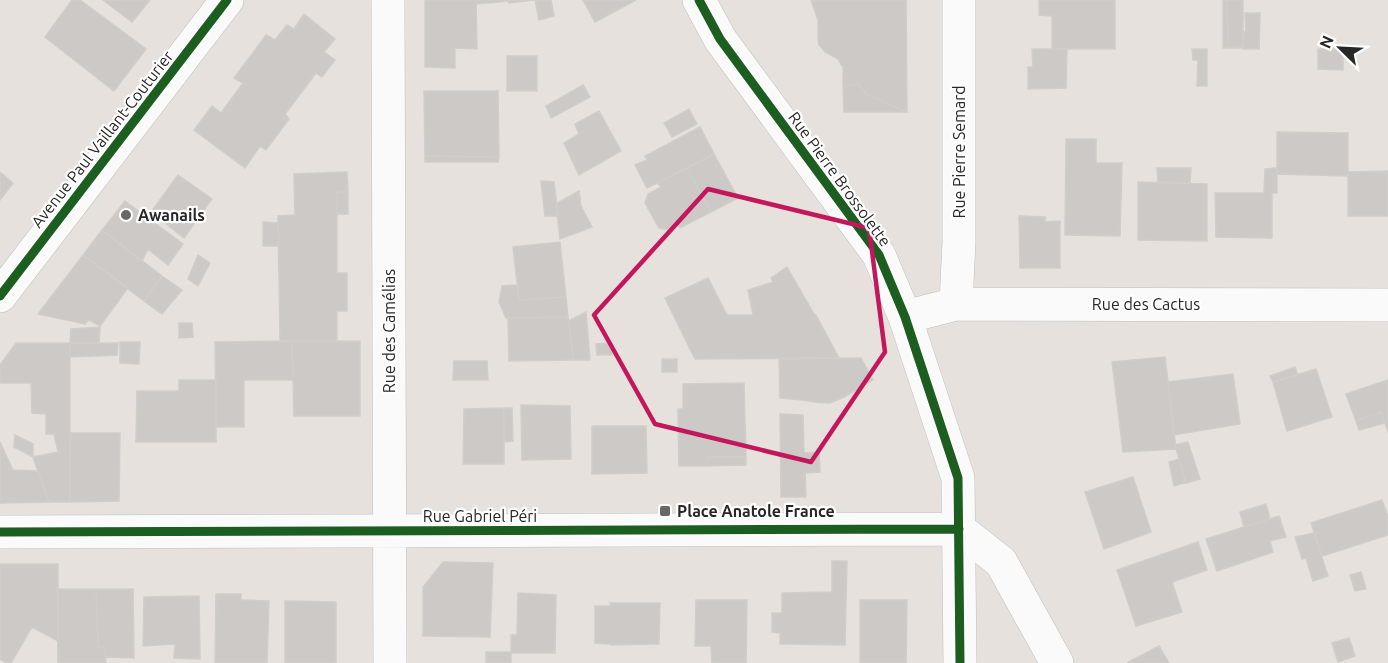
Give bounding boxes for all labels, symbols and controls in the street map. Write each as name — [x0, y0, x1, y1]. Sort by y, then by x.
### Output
north arrow — [1310, 18, 1370, 78]
text: N — [1316, 33, 1337, 51]
street label: Avenue Paul Vaillant-Couturier — [27, 47, 177, 231]
street label: Rue Pierre Semard — [950, 85, 968, 219]
street label: Rue Pierre Brossolette — [785, 108, 895, 250]
place label: Awanails — [138, 206, 205, 224]
marker: Awanails — [119, 208, 133, 222]
street label: Rue des Camélias — [380, 269, 398, 393]
street label: Rue des Cactus — [1092, 295, 1200, 313]
place label: Place Anatole France — [677, 502, 835, 520]
marker: Place Anatole France — [658, 504, 672, 518]
street label: Rue Gabriel Péri — [423, 507, 537, 525]

